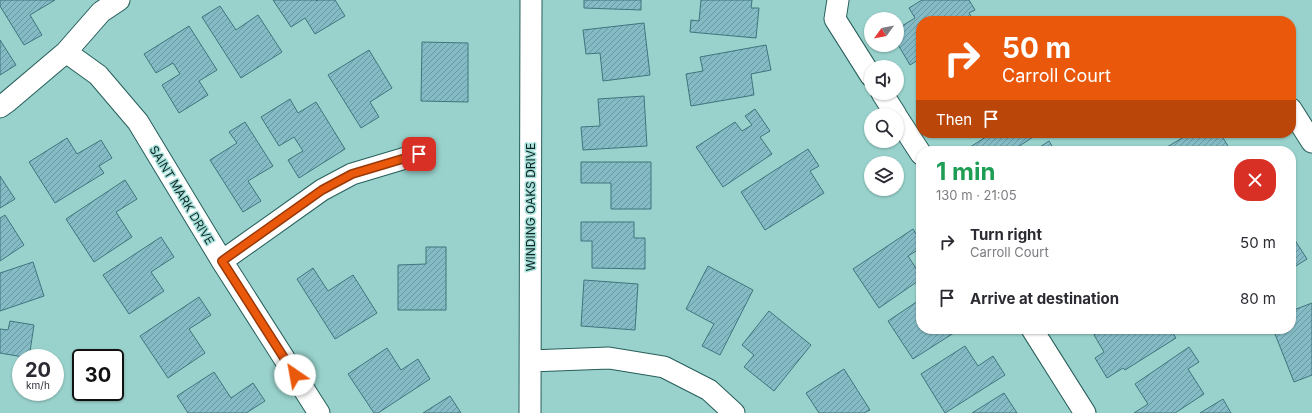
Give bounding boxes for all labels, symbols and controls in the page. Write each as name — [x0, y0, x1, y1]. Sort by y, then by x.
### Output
north arrow — [864, 12, 904, 52]
map controls — [864, 12, 904, 196]
text: 50 m — [1002, 31, 1071, 65]
icon: right — [936, 32, 988, 84]
button: sound — [864, 60, 904, 100]
text: Carroll Court — [1002, 65, 1111, 86]
button: search — [864, 108, 904, 148]
icon: arrive — [980, 108, 1002, 130]
text: Then — [936, 110, 972, 129]
pin — [402, 137, 436, 171]
street label: SAINT MARK DRIVE — [147, 143, 217, 247]
icon: arrive — [408, 143, 430, 165]
street label: WINDING OAKS DRIVE — [523, 143, 538, 271]
button: layers — [864, 156, 904, 196]
text: 1 min — [936, 157, 995, 186]
button: close — [1234, 159, 1276, 201]
text: 130 m · 21:05 — [936, 187, 1017, 203]
text: Turn right — [970, 225, 1042, 244]
icon: right — [936, 231, 958, 253]
text: 50 m — [1240, 233, 1276, 252]
text: Carroll Court — [970, 244, 1049, 260]
icon: arrive — [936, 287, 958, 309]
text: Arrive at destination — [970, 289, 1119, 308]
text: 80 m — [1240, 289, 1276, 308]
speed limit sign: 30 — [72, 349, 124, 401]
position arrow — [274, 354, 316, 396]
text: 20 — [25, 358, 51, 382]
text: km/h — [26, 379, 50, 391]

